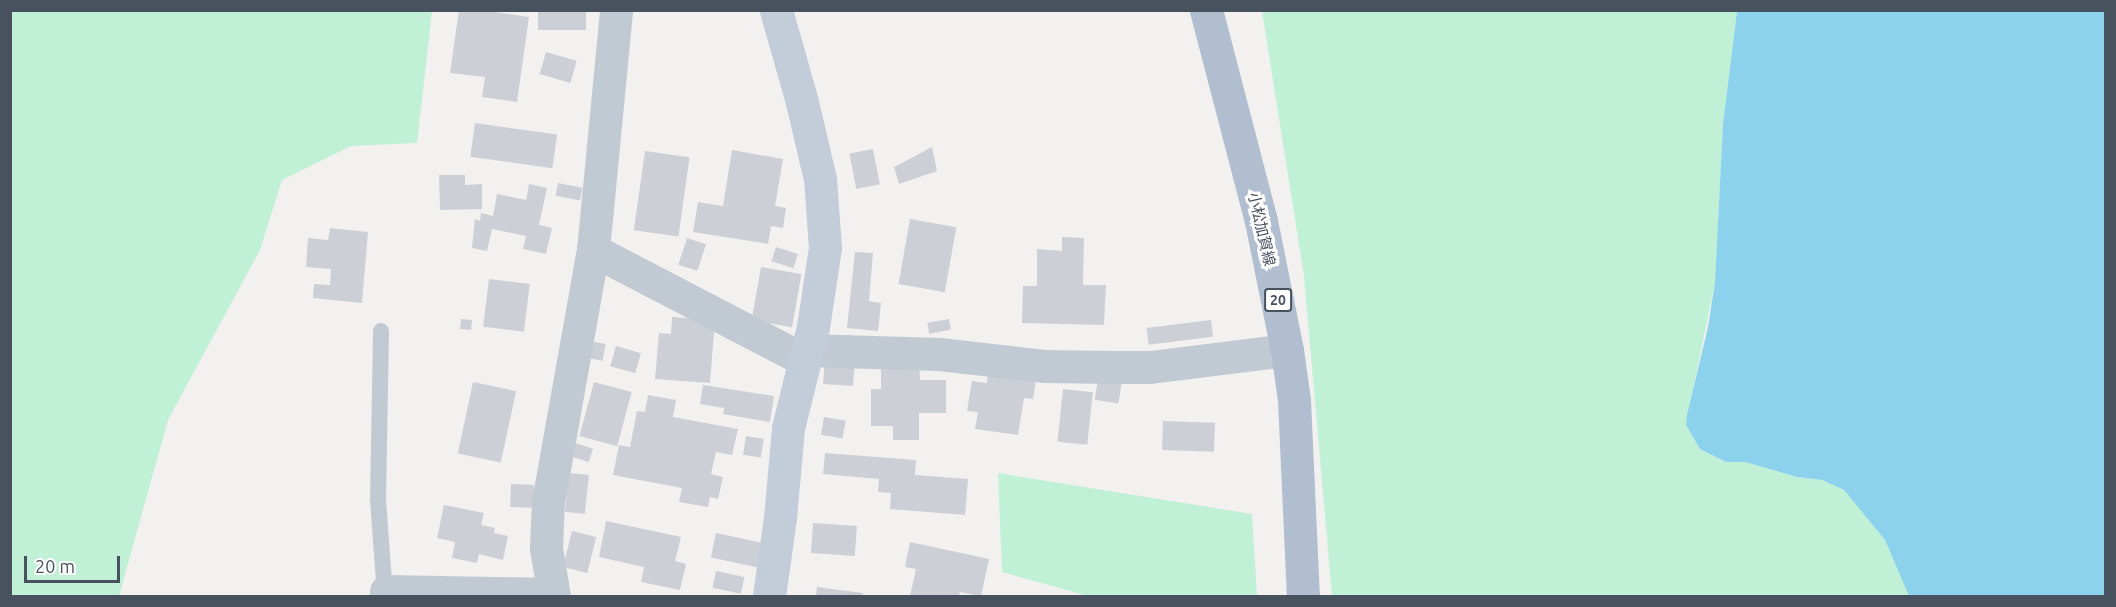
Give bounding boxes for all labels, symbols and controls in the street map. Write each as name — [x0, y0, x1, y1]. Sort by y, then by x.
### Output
street label: 小松加賀線 — [1245, 190, 1279, 268]
road number: 20 — [1263, 289, 1293, 311]
scale bar — [27, 544, 123, 582]
text: 20 m — [35, 556, 75, 576]

